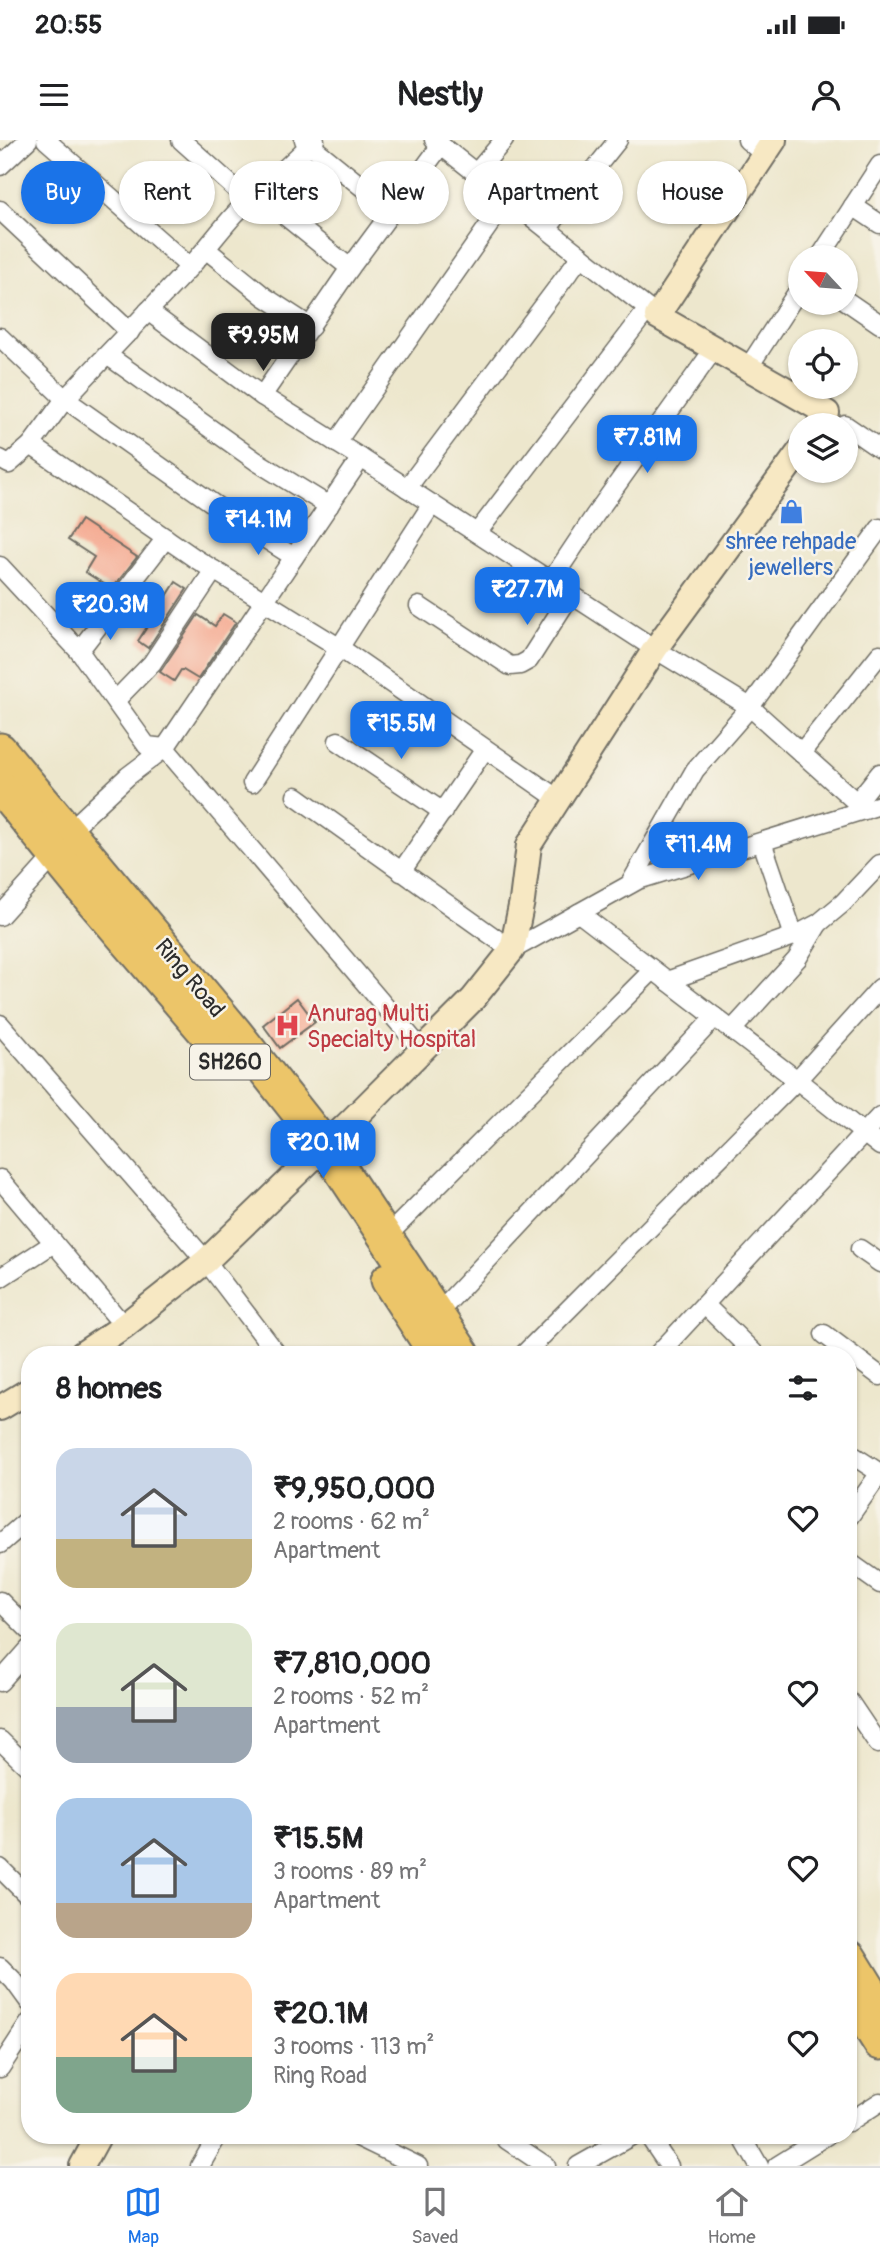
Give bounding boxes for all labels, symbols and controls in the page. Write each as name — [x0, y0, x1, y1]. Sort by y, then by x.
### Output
text: 20:55 — [35, 9, 102, 41]
text: Nestly — [397, 75, 483, 115]
icon: menu — [35, 76, 73, 114]
icon: person — [807, 76, 845, 114]
chip: Buy — [21, 161, 105, 224]
chip: Rent — [119, 161, 215, 224]
chip: Filters — [229, 161, 342, 224]
chip: New — [356, 161, 449, 224]
chip: Apartment — [463, 161, 623, 224]
chip: House — [637, 161, 747, 224]
north arrow — [788, 245, 858, 315]
map controls — [788, 245, 858, 483]
pin: ₹9.95M — [206, 314, 320, 373]
text: ₹9.95M — [227, 321, 299, 350]
button: locate — [788, 329, 858, 399]
button: layers — [788, 413, 858, 483]
pin: ₹7.81M — [590, 416, 704, 475]
text: ₹7.81M — [613, 423, 681, 452]
shop icon: shree rehpade jewellers — [777, 497, 805, 525]
pin: ₹14.1M — [201, 498, 315, 557]
text: ₹14.1M — [225, 505, 291, 534]
place label: shree rehpade jewellers — [726, 527, 857, 582]
pin: ₹27.7M — [470, 568, 584, 627]
text: ₹27.7M — [491, 575, 563, 604]
pin: ₹20.3M — [53, 582, 167, 642]
text: ₹20.3M — [72, 590, 148, 619]
pin: ₹15.5M — [344, 702, 458, 761]
text: ₹15.5M — [366, 709, 436, 738]
pin: ₹11.4M — [641, 822, 755, 882]
text: ₹11.4M — [665, 830, 731, 859]
street label: Ring Road — [149, 933, 231, 1023]
place label: Anurag Multi Specialty Hospital — [307, 999, 476, 1054]
hospital icon: Anurag Multi Specialty Hospital — [273, 1012, 301, 1040]
road number: SH260 — [190, 1044, 270, 1080]
pin: ₹20.1M — [266, 1121, 380, 1180]
text: ₹20.1M — [287, 1128, 359, 1157]
icon: filters — [784, 1369, 822, 1407]
text: 8 homes — [56, 1370, 162, 1407]
text: ₹9,950,000 — [273, 1470, 435, 1507]
icon: home — [112, 1476, 196, 1560]
icon: heart — [784, 1499, 822, 1537]
text: 2 rooms · 62 m² — [273, 1507, 430, 1536]
text: Apartment — [273, 1536, 380, 1565]
text: ₹7,810,000 — [273, 1645, 431, 1682]
icon: home — [112, 1651, 196, 1735]
icon: heart — [784, 1674, 822, 1712]
text: 2 rooms · 52 m² — [273, 1682, 429, 1711]
text: Apartment — [273, 1711, 380, 1740]
text: ₹15.5M — [273, 1820, 363, 1857]
icon: home — [112, 1826, 196, 1910]
icon: heart — [784, 1849, 822, 1887]
text: 3 rooms · 89 m² — [273, 1857, 427, 1886]
text: Apartment — [273, 1886, 380, 1915]
text: ₹20.1M — [273, 1995, 368, 2032]
icon: home — [112, 2001, 196, 2085]
icon: heart — [784, 2024, 822, 2062]
text: 3 rooms · 113 m² — [273, 2032, 434, 2061]
text: Ring Road — [273, 2061, 367, 2090]
tab: Map — [124, 2183, 162, 2249]
tab: Saved — [411, 2183, 459, 2249]
tab: Home — [708, 2183, 756, 2249]

